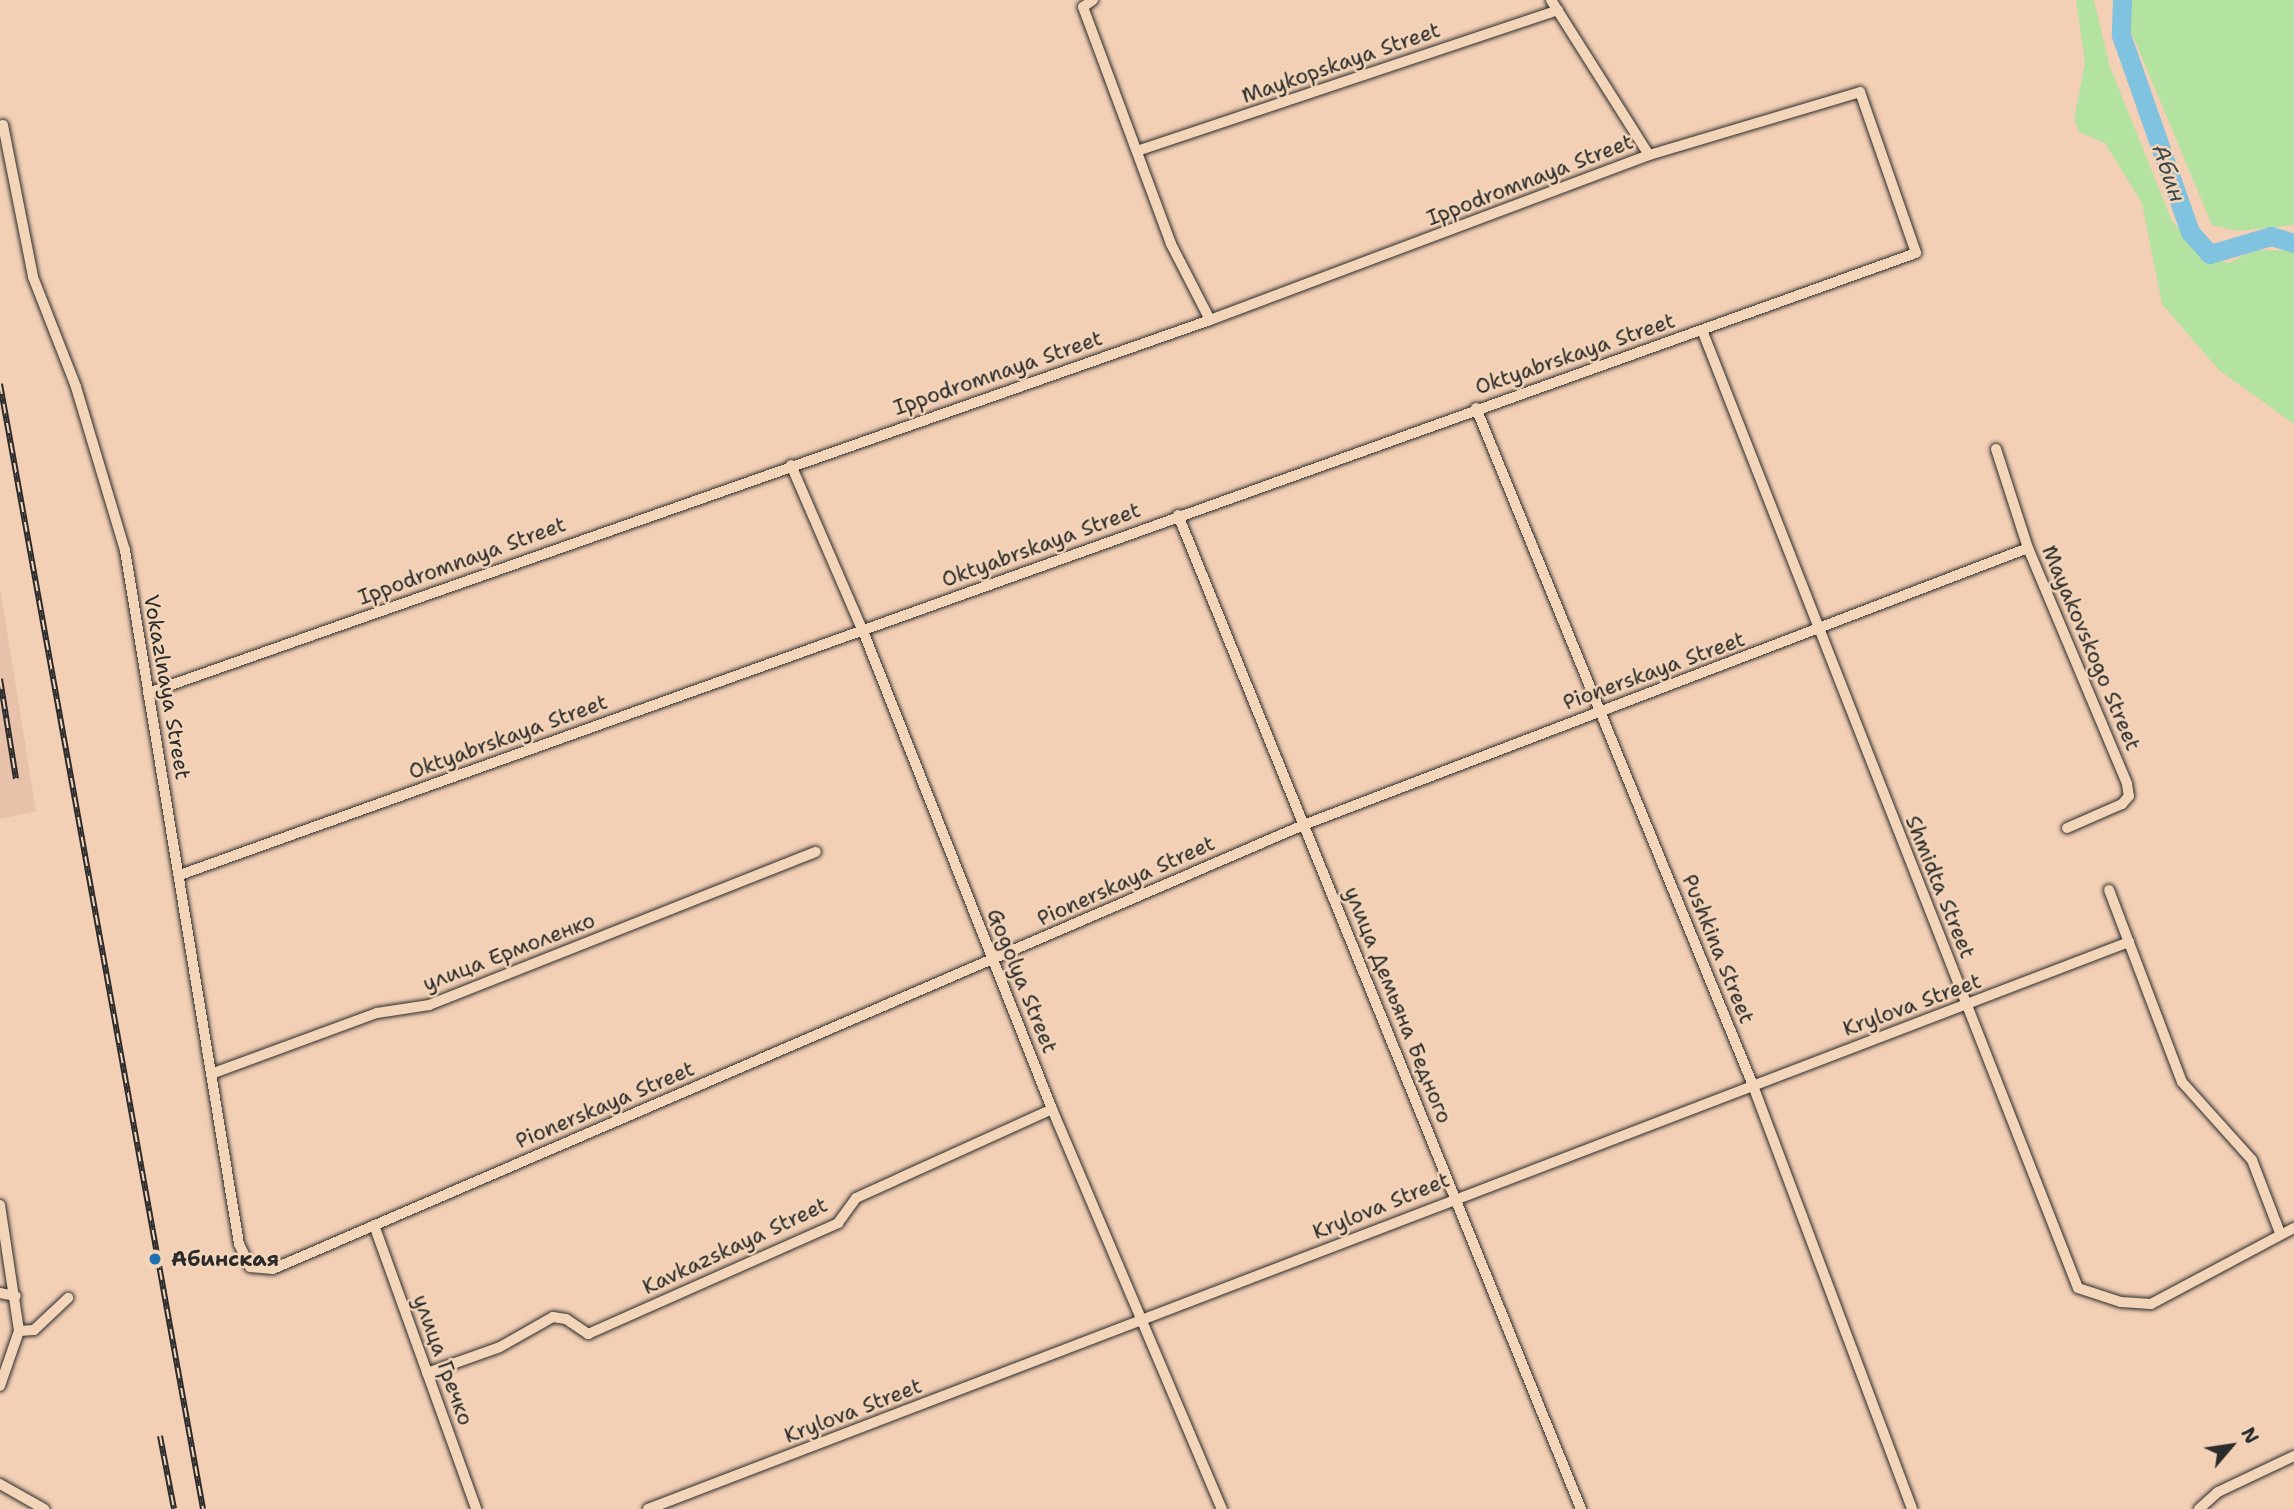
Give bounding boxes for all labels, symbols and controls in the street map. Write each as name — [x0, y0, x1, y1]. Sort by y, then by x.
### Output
street label: Maykopskaya Street — [1238, 17, 1444, 109]
street label: Ippodromnaya Street — [1423, 129, 1637, 231]
water label: Абин — [2146, 141, 2192, 205]
street label: Oktyabrskaya Street — [1472, 308, 1678, 400]
street label: Ippodromnaya Street — [890, 325, 1106, 421]
street label: Oktyabrskaya Street — [938, 497, 1144, 593]
street label: Ippodromnaya Street — [355, 512, 569, 610]
street label: Mayakovskogo Street — [2036, 542, 2146, 754]
street label: Vokazlnaya Street — [138, 593, 196, 781]
street label: Pionerskaya Street — [1560, 626, 1748, 716]
street label: Oktyabrskaya Street — [405, 689, 611, 785]
street label: Shmidta Street — [1900, 812, 1980, 962]
street label: Pionerskaya Street — [1033, 830, 1219, 932]
street label: Pushkina Street — [1677, 871, 1759, 1027]
street label: улица Демьяна Бедного — [1339, 883, 1457, 1127]
street label: Gogolya Street — [982, 905, 1062, 1057]
street label: улица Ермоленко — [419, 908, 599, 996]
street label: Krylova Street — [1839, 968, 1985, 1042]
street label: Pionerskaya Street — [512, 1056, 698, 1154]
street label: Krylova Street — [1309, 1167, 1453, 1245]
street label: Kavkazskaya Street — [638, 1192, 832, 1300]
place label: Абинская — [171, 1246, 279, 1272]
marker: Абинская — [145, 1249, 165, 1269]
street label: улица Гречко — [408, 1291, 478, 1429]
street label: Krylova Street — [781, 1373, 925, 1449]
north arrow — [2196, 1411, 2266, 1481]
text: N — [2235, 1423, 2264, 1448]

